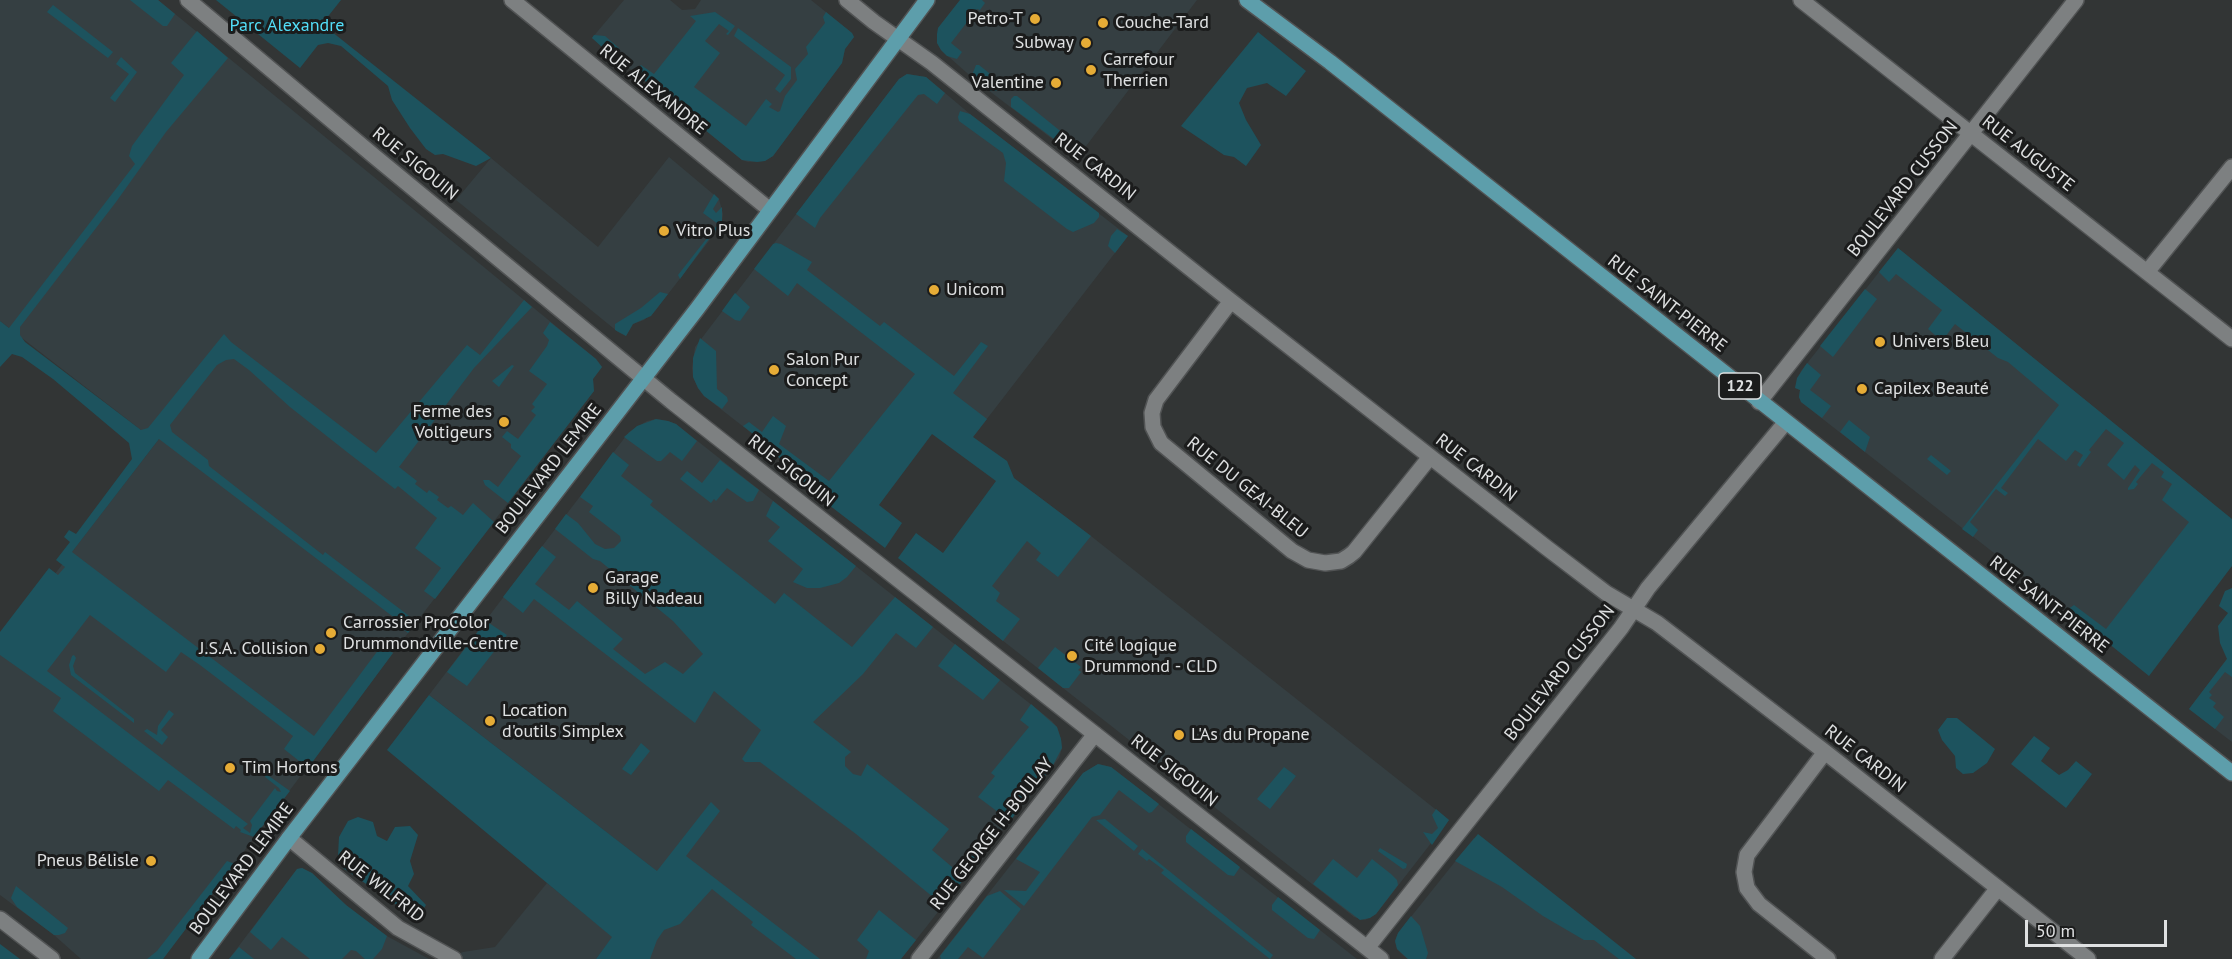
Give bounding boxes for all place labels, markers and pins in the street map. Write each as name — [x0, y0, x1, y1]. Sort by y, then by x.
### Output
place label: Petro-T — [968, 8, 1023, 30]
marker: Petro-T — [1028, 12, 1042, 26]
place label: Couche-Tard — [1115, 12, 1209, 34]
marker: Couche-Tard — [1096, 16, 1110, 30]
place label: Subway — [1015, 32, 1074, 54]
marker: Subway — [1079, 36, 1093, 50]
place label: Carrefour Therrien — [1103, 49, 1174, 92]
marker: Carrefour Therrien — [1084, 63, 1098, 77]
place label: Valentine — [972, 72, 1044, 94]
marker: Valentine — [1049, 76, 1063, 90]
place label: Vitro Plus — [676, 220, 750, 242]
marker: Vitro Plus — [657, 224, 671, 238]
place label: Unicom — [946, 279, 1004, 301]
marker: Unicom — [927, 283, 941, 297]
place label: Univers Bleu — [1892, 331, 1989, 353]
marker: Univers Bleu — [1873, 335, 1887, 349]
place label: Salon Pur Concept — [786, 349, 859, 392]
marker: Salon Pur Concept — [767, 363, 781, 377]
place label: Capilex Beauté — [1874, 378, 1989, 400]
marker: Capilex Beauté — [1855, 382, 1869, 396]
place label: Ferme des Voltigeurs — [412, 401, 492, 444]
marker: Ferme des Voltigeurs — [497, 415, 511, 429]
place label: Garage Billy Nadeau — [605, 567, 703, 610]
marker: Garage Billy Nadeau — [586, 581, 600, 595]
place label: Carrossier ProColor Drummondville-Centre — [343, 612, 519, 654]
marker: Carrossier ProColor Drummondville-Centre — [324, 626, 338, 640]
place label: Cité logique Drummond - CLD — [1084, 635, 1217, 678]
place label: J.S.A. Collision — [199, 638, 308, 660]
marker: J.S.A. Collision — [313, 642, 327, 656]
marker: Cité logique Drummond - CLD — [1065, 649, 1079, 663]
place label: Location d'outils Simplex — [502, 700, 624, 742]
marker: Location d'outils Simplex — [483, 714, 497, 728]
place label: L'As du Propane — [1191, 724, 1310, 746]
marker: L'As du Propane — [1172, 728, 1186, 742]
place label: Tim Hortons — [242, 757, 338, 779]
marker: Tim Hortons — [223, 761, 237, 775]
place label: Pneus Bélisle — [37, 850, 139, 872]
marker: Pneus Bélisle — [144, 854, 158, 868]

